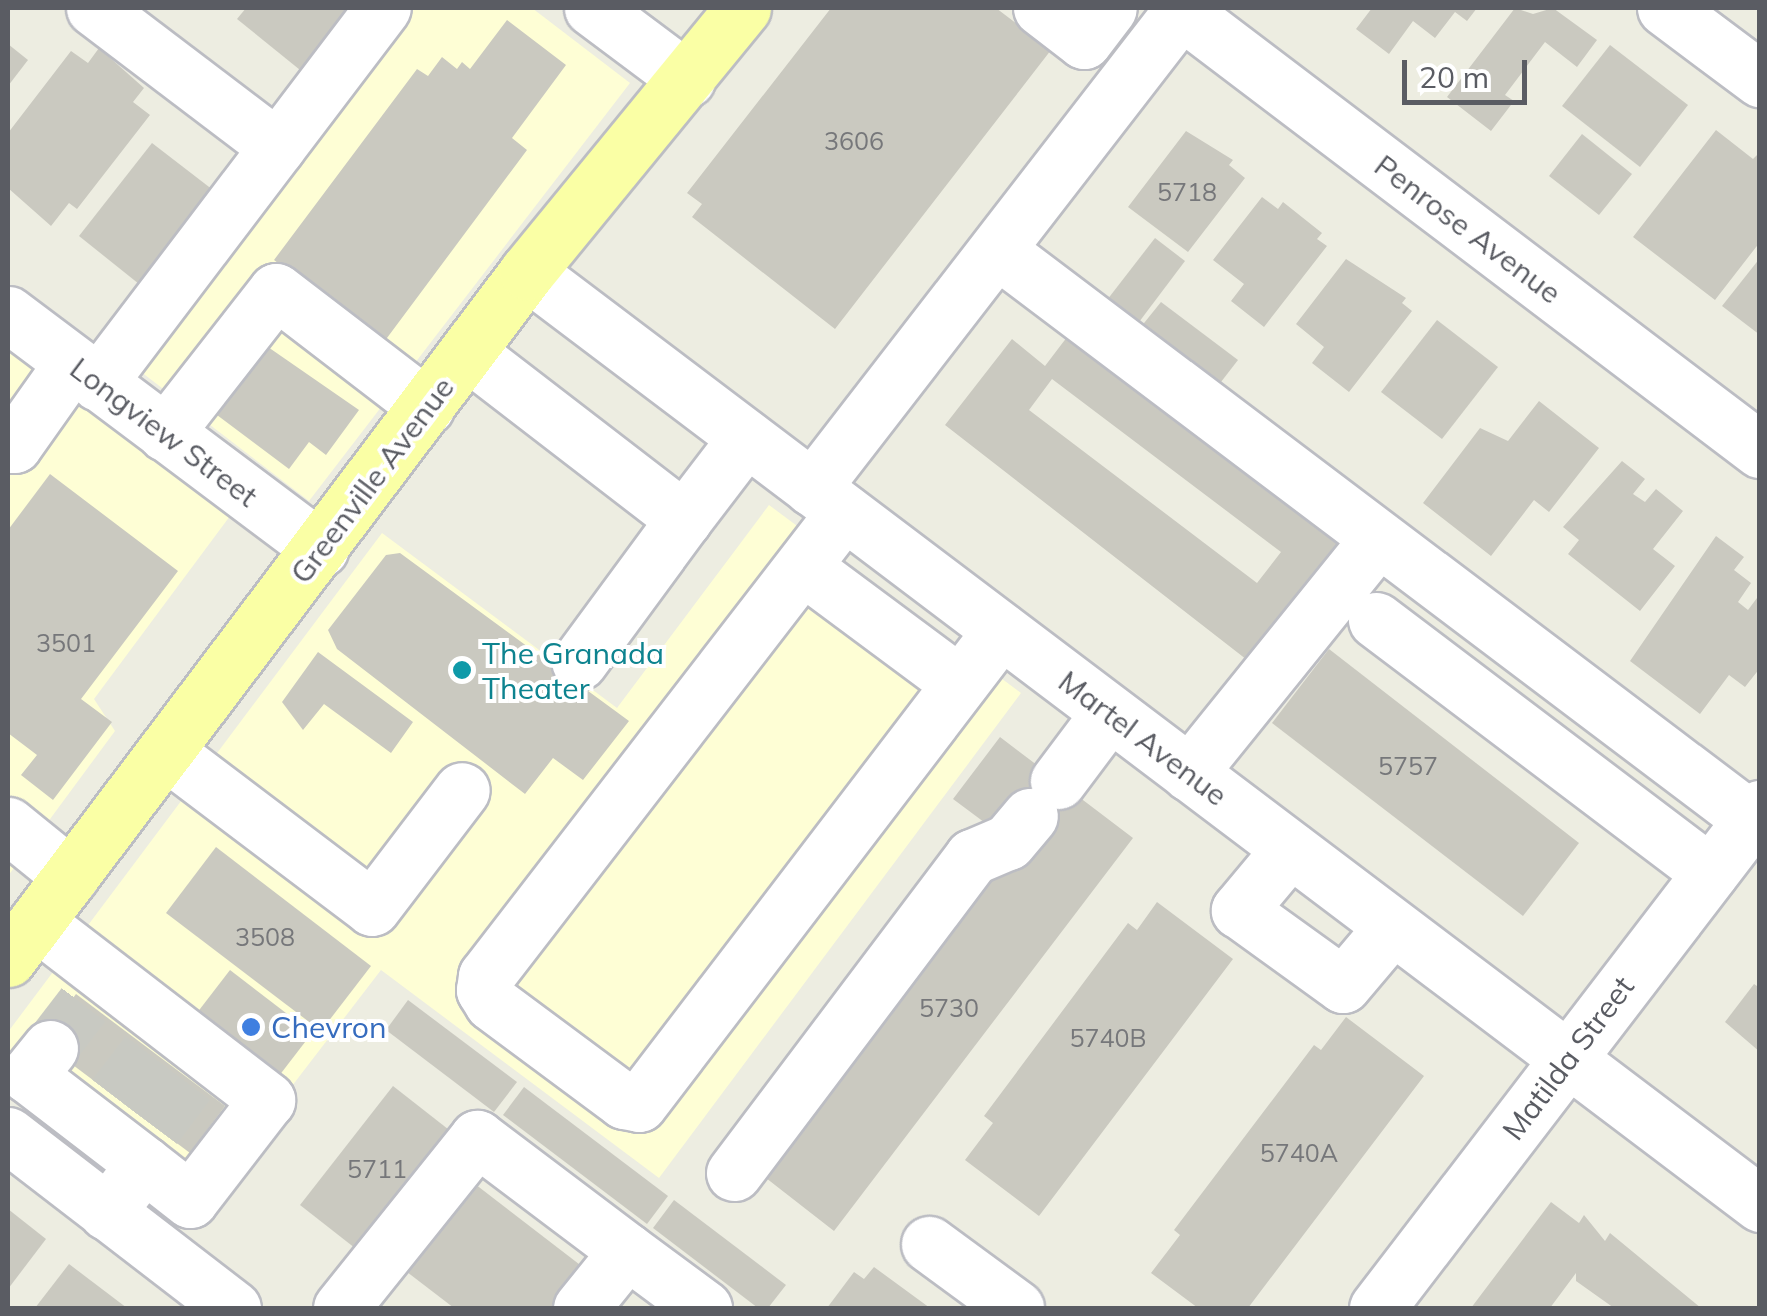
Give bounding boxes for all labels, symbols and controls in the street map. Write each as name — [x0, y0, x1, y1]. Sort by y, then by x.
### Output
scale bar — [1407, 40, 1532, 102]
text: 20 m — [1419, 58, 1489, 96]
house number: 3606 — [824, 126, 884, 156]
street label: Penrose Avenue — [1368, 147, 1568, 311]
house number: 5718 — [1157, 177, 1217, 207]
street label: Longview Street — [63, 350, 265, 514]
street label: Greenville Avenue — [283, 370, 461, 590]
house number: 3501 — [36, 628, 96, 658]
place label: The Granada Theater — [482, 635, 664, 706]
marker: The Granada Theater — [451, 659, 473, 681]
street label: Martel Avenue — [1052, 663, 1234, 813]
house number: 5757 — [1378, 751, 1438, 781]
house number: 3508 — [235, 922, 295, 952]
street label: Matilda Street — [1495, 969, 1641, 1147]
house number: 5730 — [919, 993, 979, 1023]
place label: Chevron — [271, 1009, 387, 1045]
marker: Chevron — [240, 1016, 262, 1038]
house number: 5740B — [1070, 1023, 1146, 1053]
house number: 5740A — [1260, 1138, 1338, 1168]
house number: 5711 — [347, 1154, 407, 1184]

